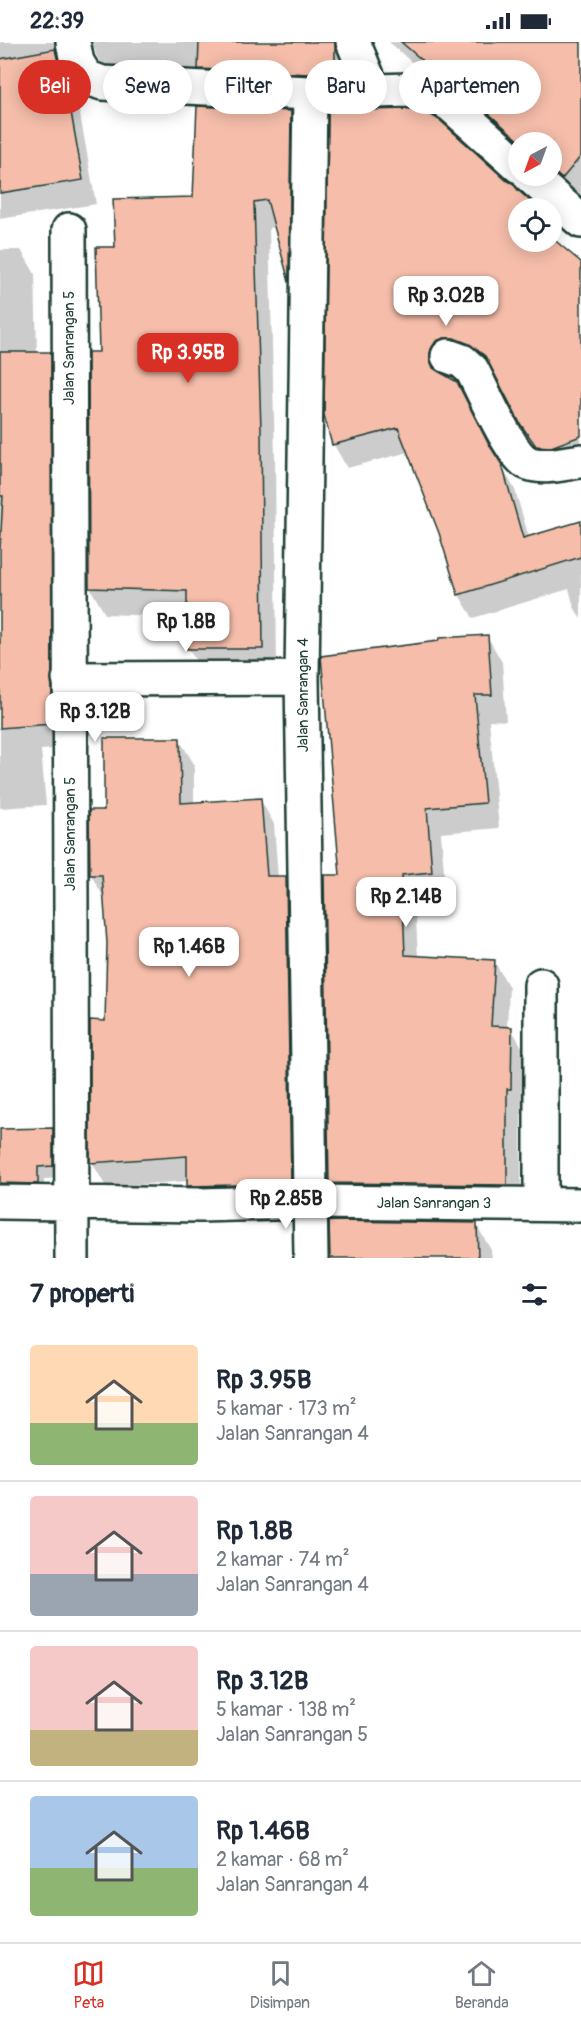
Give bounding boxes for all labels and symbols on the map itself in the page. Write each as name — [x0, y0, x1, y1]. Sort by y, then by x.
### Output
north arrow — [508, 132, 562, 186]
pin: Rp 3.02B — [384, 276, 508, 327]
street label: Jalan Sanrangan 5 — [60, 291, 79, 405]
pin: Rp 3.95B — [126, 333, 250, 384]
pin: Rp 1.8B — [131, 602, 241, 653]
street label: Jalan Sanrangan 4 — [294, 637, 313, 752]
pin: Rp 3.12B — [33, 692, 157, 743]
street label: Jalan Sanrangan 5 — [61, 777, 80, 891]
pin: Rp 2.14B — [344, 877, 468, 928]
pin: Rp 1.46B — [127, 927, 251, 978]
pin: Rp 2.85B — [224, 1179, 348, 1230]
street label: Jalan Sanrangan 3 — [377, 1194, 491, 1213]

